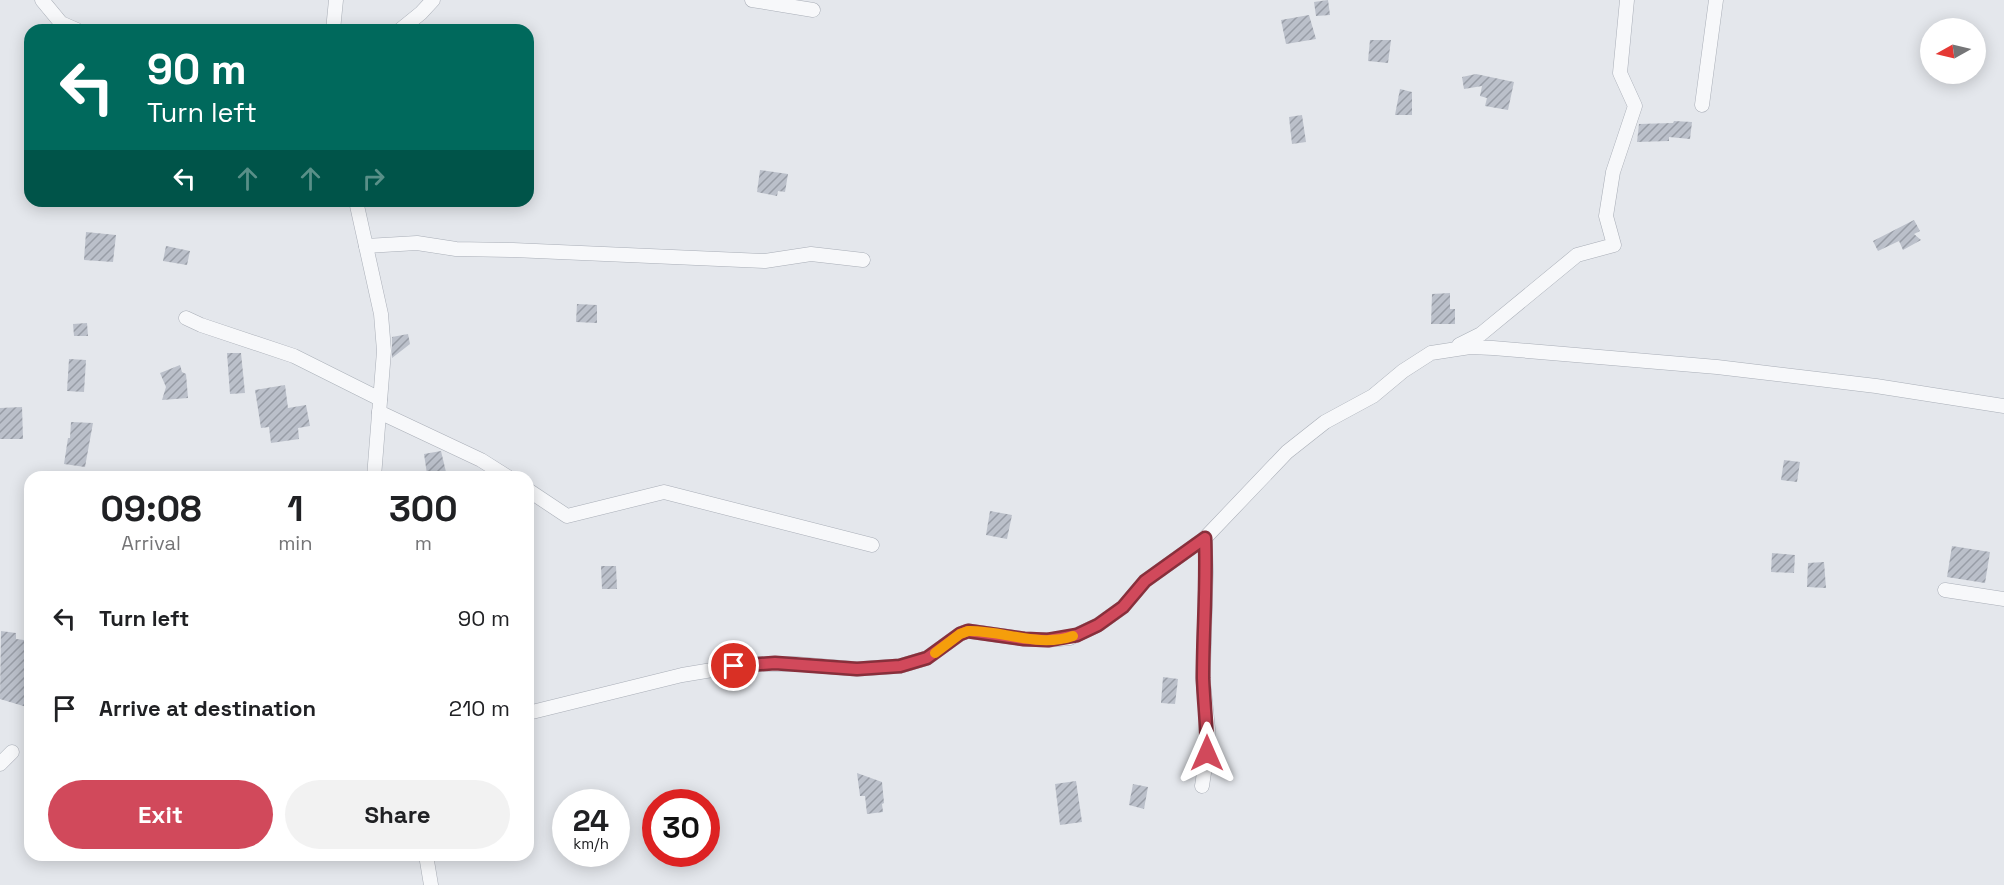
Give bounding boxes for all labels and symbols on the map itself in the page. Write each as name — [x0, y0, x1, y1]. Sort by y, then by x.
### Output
north arrow — [1920, 18, 1986, 84]
pin — [708, 640, 759, 691]
position arrow — [1175, 721, 1239, 785]
speed limit sign: 30 — [642, 789, 720, 867]

